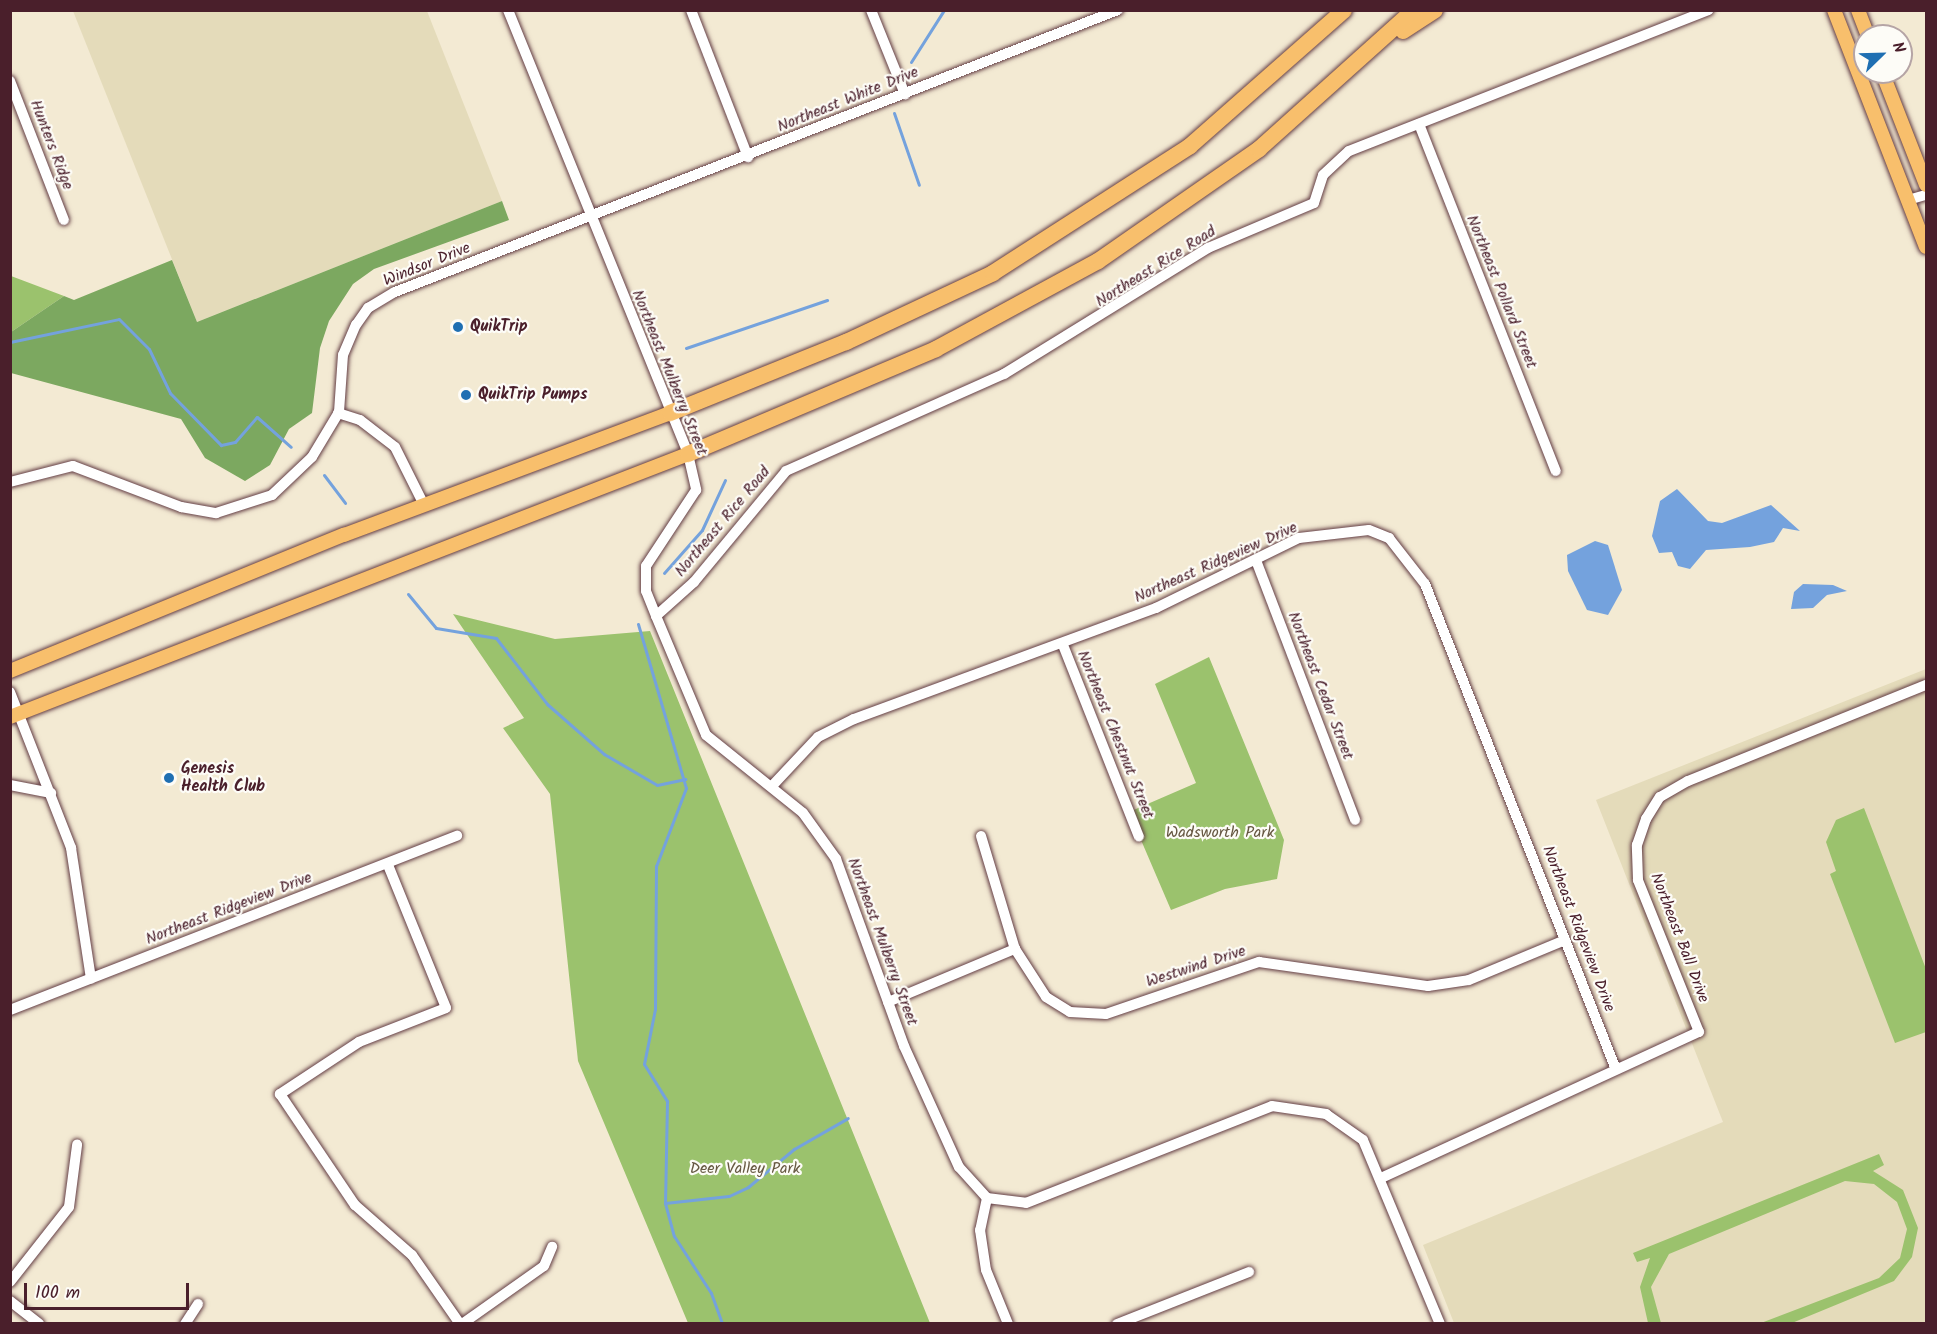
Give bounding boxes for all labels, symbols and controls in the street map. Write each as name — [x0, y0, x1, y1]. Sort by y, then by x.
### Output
north arrow — [1853, 24, 1913, 84]
text: N — [1885, 38, 1912, 57]
street label: Northeast White Drive — [775, 63, 921, 137]
street label: Hunters Ridge — [25, 97, 77, 193]
street label: Northeast Pollard Street — [1461, 212, 1541, 372]
street label: Northeast Rice Road — [1092, 222, 1220, 312]
street label: Windsor Drive — [381, 239, 473, 291]
street label: Northeast Mulberry Street — [627, 287, 711, 459]
place label: QuikTrip — [470, 317, 528, 337]
marker: QuikTrip — [451, 320, 465, 334]
place label: QuikTrip Pumps — [478, 385, 588, 405]
marker: QuikTrip Pumps — [459, 388, 473, 402]
street label: Northeast Rice Road — [671, 463, 775, 581]
street label: Northeast Ridgeview Drive — [1131, 518, 1301, 608]
street label: Northeast Cedar Street — [1283, 609, 1357, 763]
street label: Northeast Chestnut Street — [1072, 648, 1158, 822]
place label: Genesis Health Club — [181, 759, 265, 797]
marker: Genesis Health Club — [162, 771, 176, 785]
park label: Wadsworth Park — [1166, 823, 1274, 843]
street label: Northeast Ridgeview Drive — [1537, 843, 1619, 1015]
street label: Northeast Mulberry Street — [843, 855, 921, 1029]
street label: Northeast Ridgeview Drive — [143, 868, 315, 950]
street label: Northeast Ball Drive — [1645, 870, 1713, 1006]
street label: Westwind Drive — [1144, 942, 1248, 992]
park label: Deer Valley Park — [690, 1159, 800, 1179]
scale bar — [27, 1271, 192, 1309]
text: 100 m — [35, 1279, 80, 1308]

